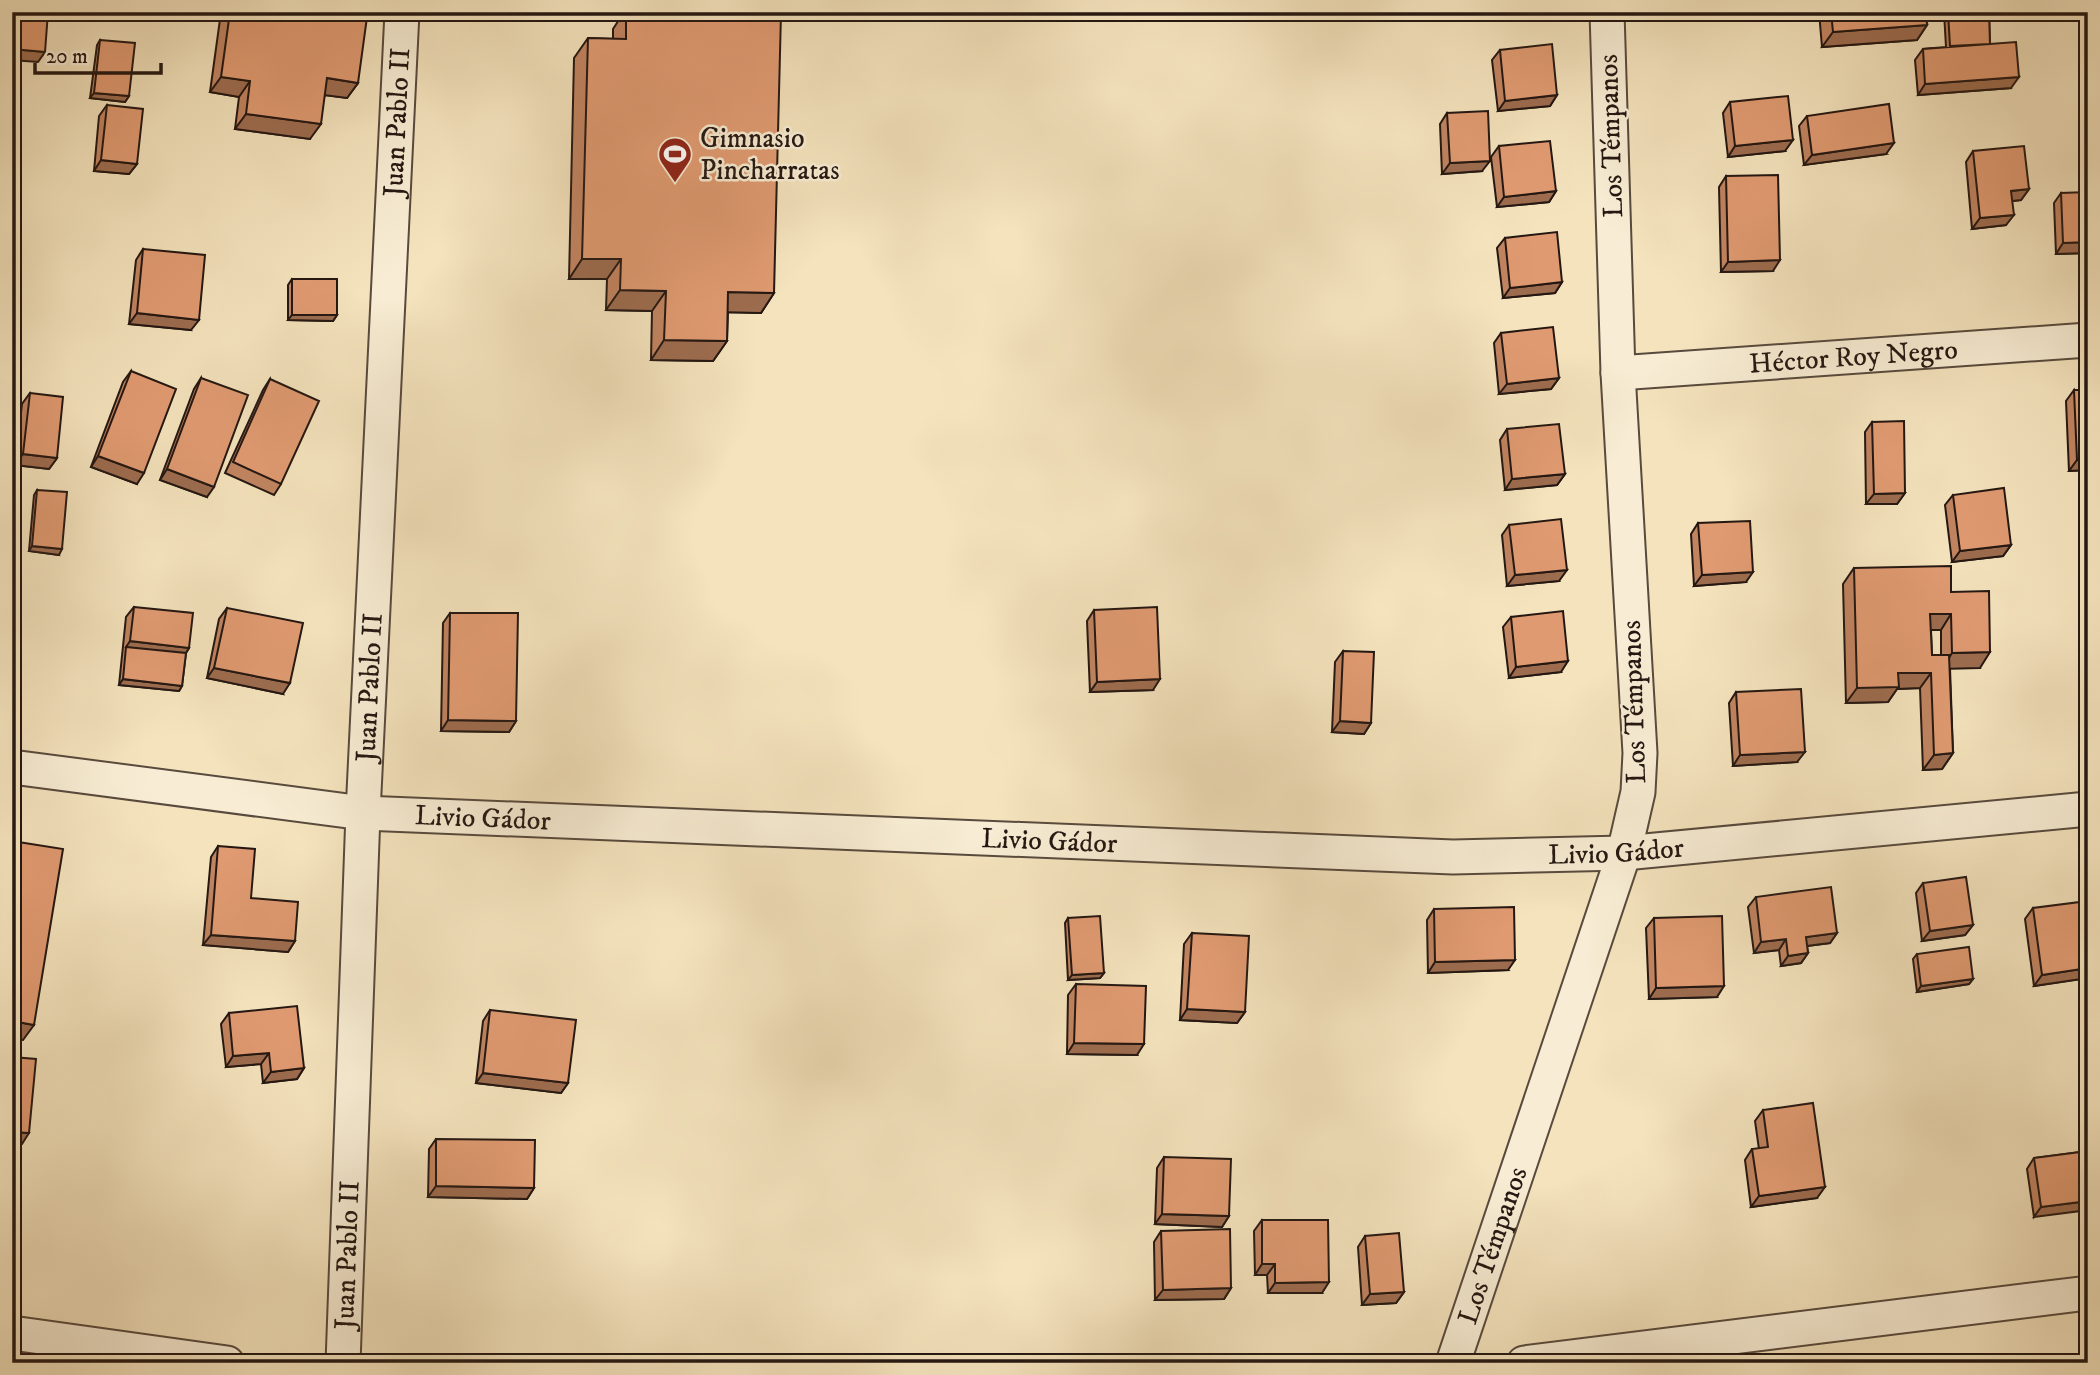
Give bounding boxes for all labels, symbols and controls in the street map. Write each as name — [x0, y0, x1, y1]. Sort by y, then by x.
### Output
scale bar — [35, 32, 161, 76]
text: 20 m — [46, 44, 88, 70]
street label: Juan Pablo II — [375, 47, 418, 200]
street label: Los Témpanos — [1591, 54, 1631, 218]
place label: Gimnasio Pincharratas — [700, 121, 840, 188]
sports icon: Gimnasio Pincharratas — [656, 135, 694, 184]
street label: Héctor Roy Negro — [1748, 332, 1959, 381]
street label: Juan Pablo II — [348, 612, 390, 766]
street label: Los Témpanos — [1614, 620, 1654, 784]
street label: Livio Gádor — [414, 798, 552, 838]
street label: Livio Gádor — [981, 820, 1119, 861]
street label: Livio Gádor — [1548, 830, 1686, 872]
street label: Los Témpanos — [1450, 1162, 1535, 1329]
street label: Juan Pablo II — [327, 1180, 367, 1333]

